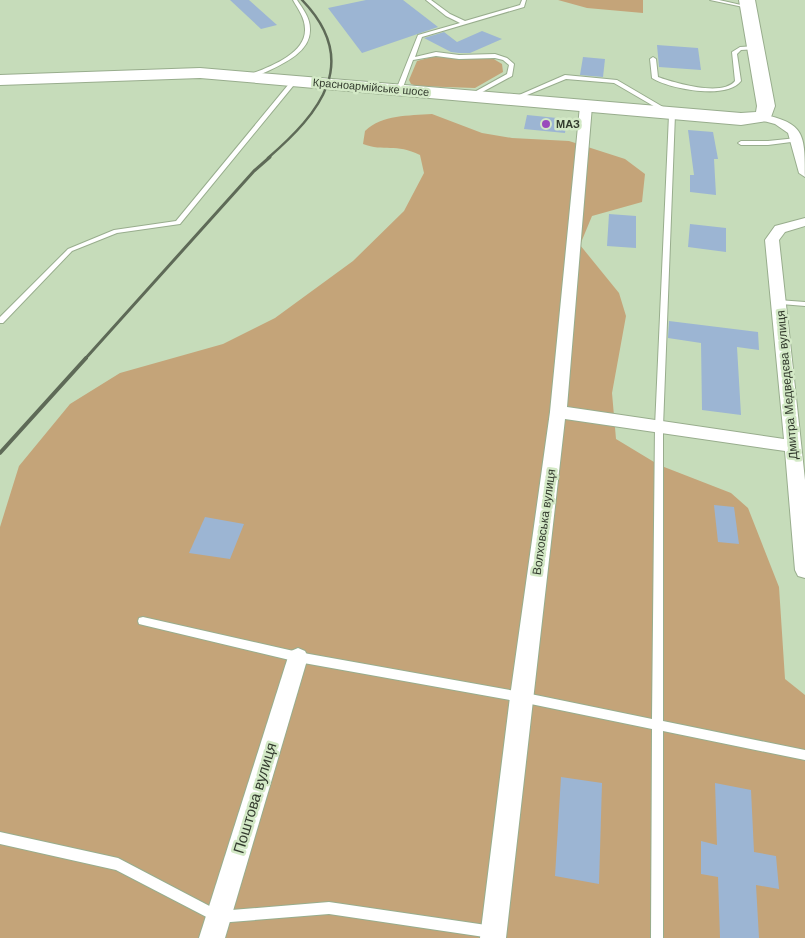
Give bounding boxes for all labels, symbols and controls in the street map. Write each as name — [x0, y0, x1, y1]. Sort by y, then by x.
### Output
street label: Красноармійське шосе — [312, 76, 430, 98]
marker: МАЗ — [540, 118, 552, 130]
place label: МАЗ — [556, 118, 580, 130]
street label: Дмитра Медведєва вулиця — [774, 310, 800, 460]
street label: Волховська вулиця — [530, 468, 558, 576]
street label: Поштова вулиця — [230, 740, 279, 855]

